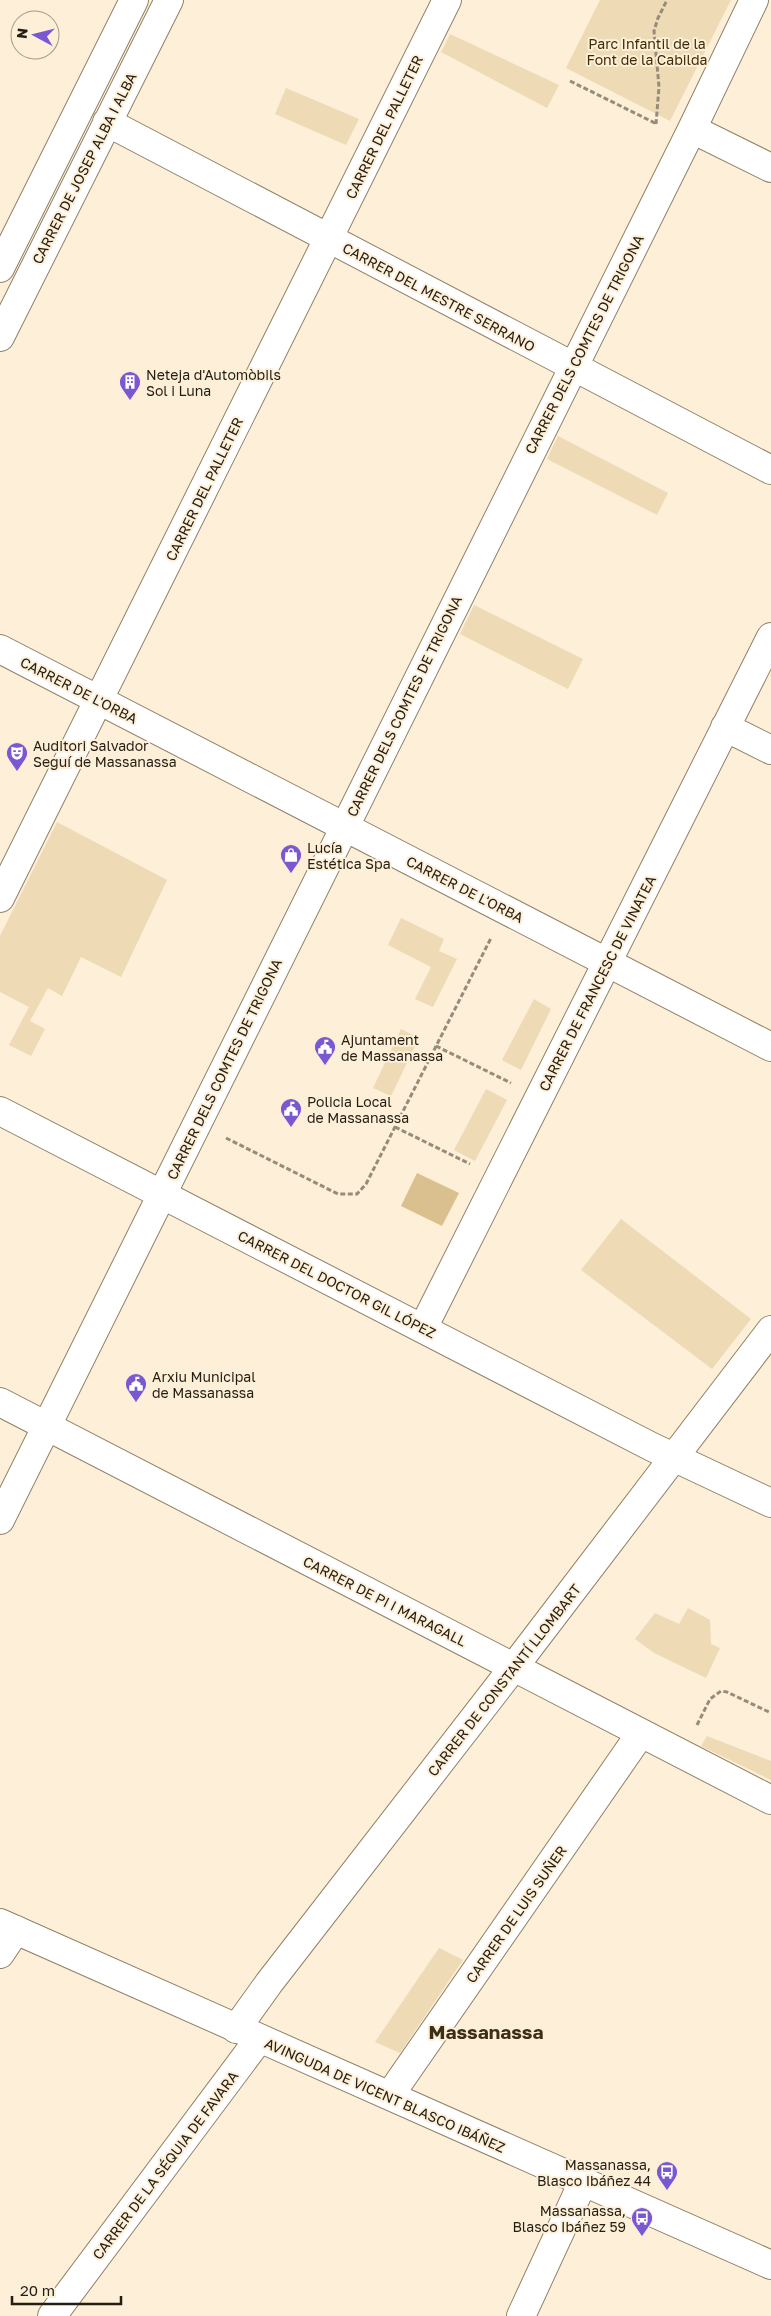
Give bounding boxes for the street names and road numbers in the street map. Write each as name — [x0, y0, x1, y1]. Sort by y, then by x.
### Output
street label: CARRER DEL PALLETER — [342, 52, 426, 202]
street label: CARRER DE JOSEP ALBA I ALBA — [28, 69, 140, 267]
street label: CARRER DELS COMTES DE TRIGONA — [521, 231, 647, 457]
street label: CARRER DEL MESTRE SERRANO — [340, 239, 538, 355]
street label: CARRER DEL PALLETER — [162, 414, 246, 564]
street label: CARRER DELS COMTES DE TRIGONA — [343, 592, 465, 819]
street label: CARRER DE L'ORBA — [18, 653, 141, 727]
street label: CARRER DE L'ORBA — [404, 852, 527, 926]
street label: CARRER DE FRANCESC DE VINATEA — [535, 872, 659, 1094]
street label: CARRER DELS COMTES DE TRIGONA — [163, 955, 285, 1182]
street label: CARRER DEL DOCTOR GIL LÓPEZ — [235, 1227, 439, 1341]
street label: CARRER DE PI I MARAGALL — [301, 1552, 470, 1650]
street label: CARRER DE CONSTANTÍ LLOMBART — [424, 1580, 584, 1779]
street label: CARRER DE LUIS SUÑER — [462, 1842, 570, 1986]
street label: AVINGUDA DE VICENT BLASCO IBÁÑEZ — [262, 2034, 508, 2156]
street label: CARRER DE LA SÉQUIA DE FAVARA — [89, 2067, 242, 2263]

